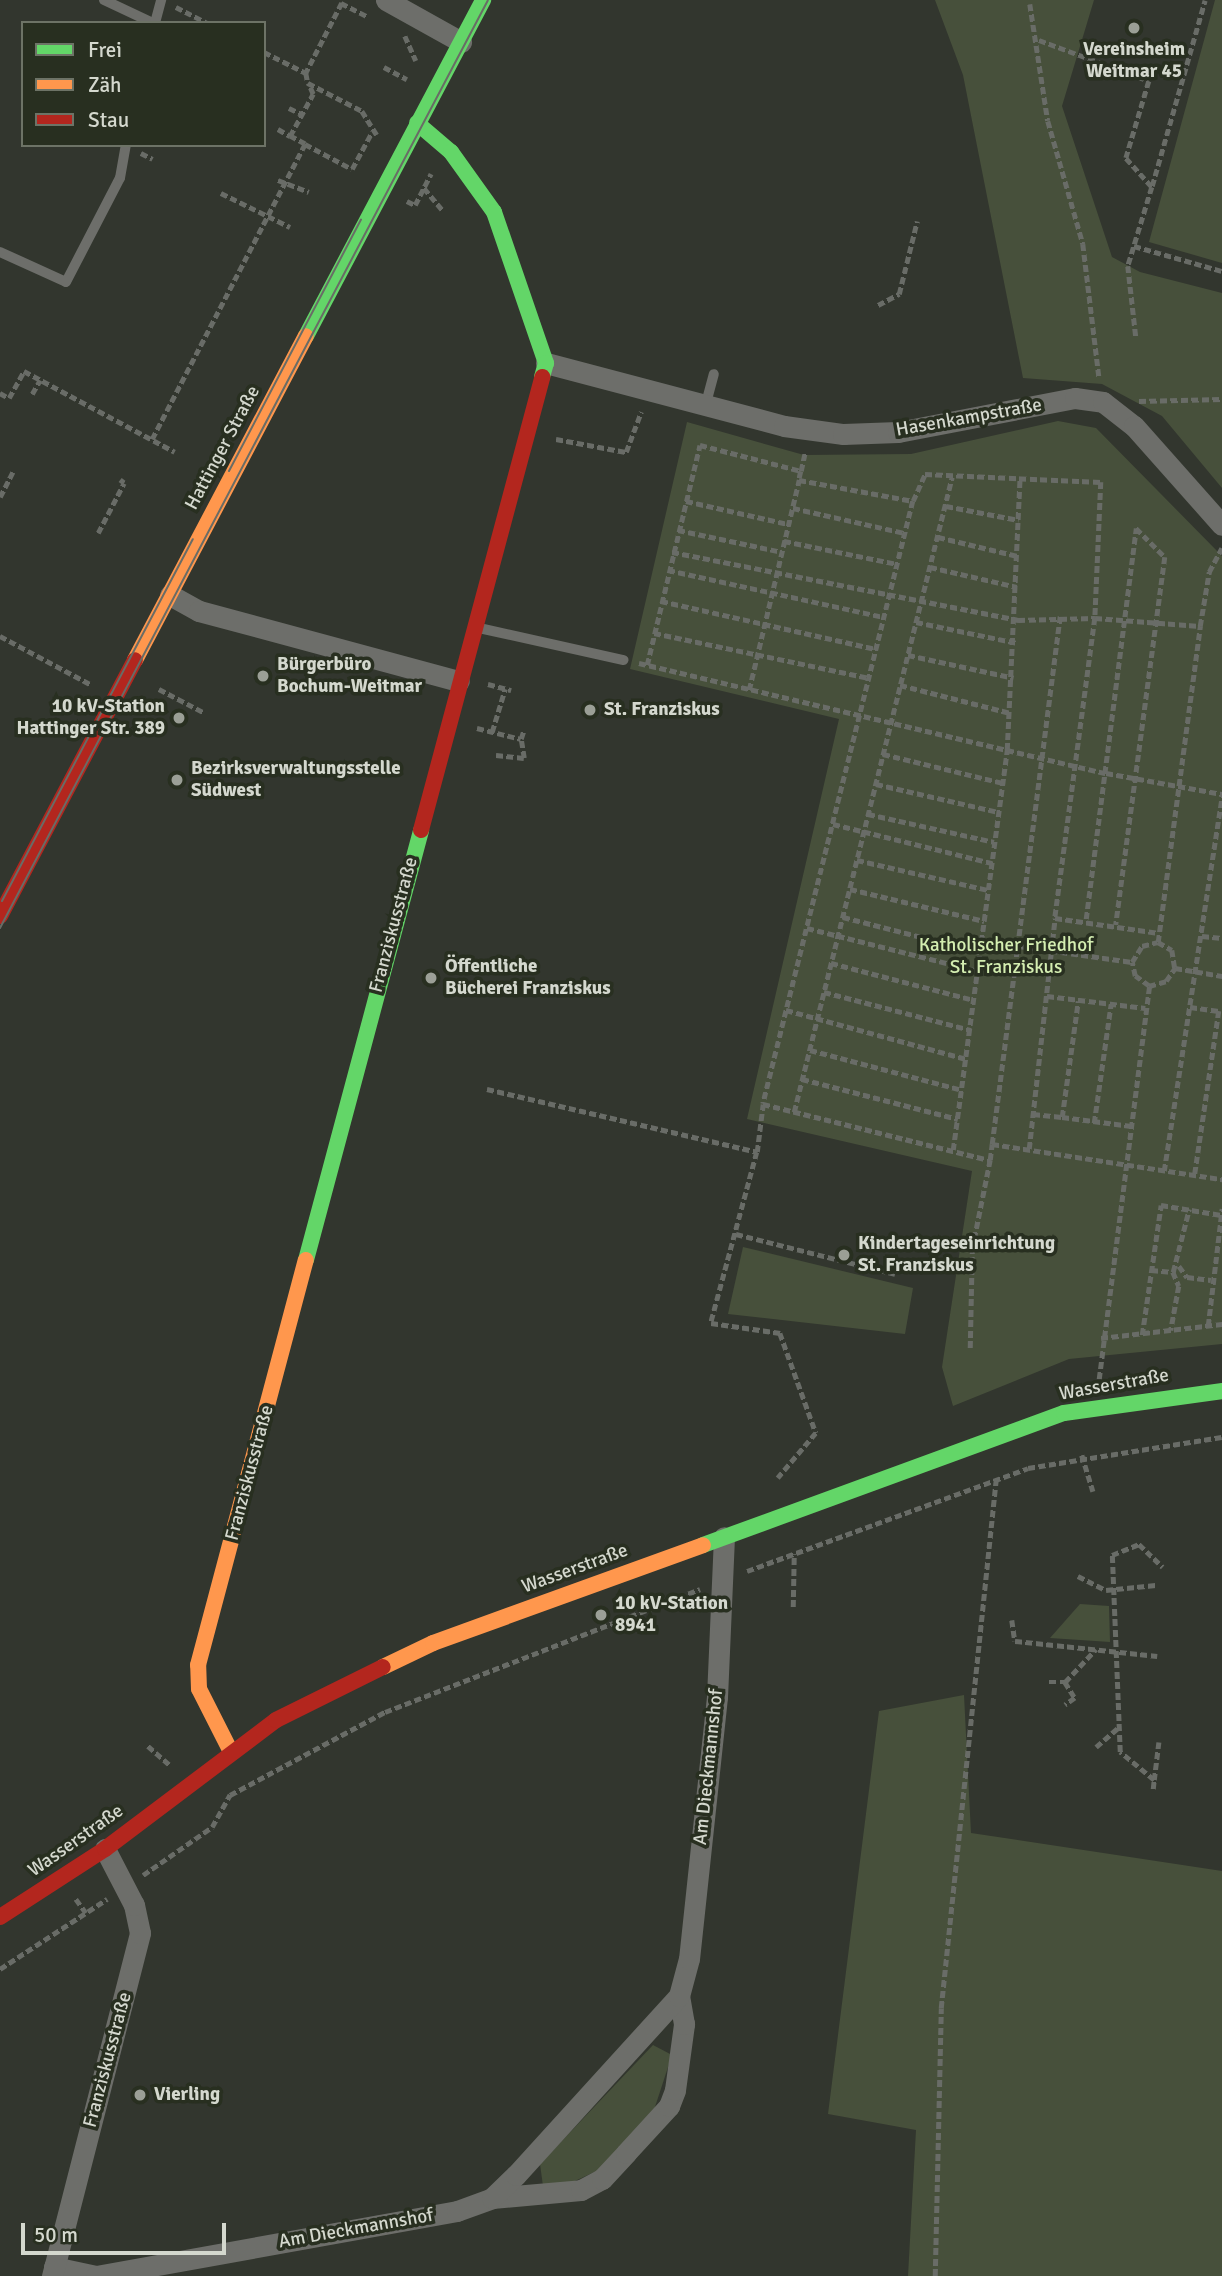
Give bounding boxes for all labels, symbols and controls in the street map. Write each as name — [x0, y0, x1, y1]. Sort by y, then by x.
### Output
marker: Vereinsheim Weitmar 45 — [1126, 20, 1142, 36]
legend — [21, 21, 266, 147]
text: Frei — [88, 37, 122, 63]
place label: Vereinsheim Weitmar 45 — [1083, 39, 1185, 83]
text: Zäh — [88, 72, 122, 98]
text: Stau — [88, 107, 129, 133]
street label: Hattinger Straße — [181, 382, 265, 514]
street label: Hasenkampstraße — [894, 394, 1044, 442]
place label: Bürgerbüro Bochum-Weitmar — [277, 654, 422, 698]
marker: Bürgerbüro Bochum-Weitmar — [255, 668, 271, 684]
place label: 10 kV-Station Hattinger Str. 389 — [16, 696, 165, 740]
place label: St. Franziskus — [604, 699, 720, 721]
marker: St. Franziskus — [582, 702, 598, 718]
marker: 10 kV-Station Hattinger Str. 389 — [171, 710, 187, 726]
place label: Bezirksverwaltungsstelle Südwest — [191, 758, 401, 802]
marker: Bezirksverwaltungsstelle Südwest — [169, 772, 185, 788]
street label: Franziskusstraße — [365, 855, 423, 995]
park label: Katholischer Friedhof St. Franziskus — [919, 935, 1093, 979]
place label: Öffentliche Bücherei Franziskus — [445, 956, 611, 1000]
marker: Öffentliche Bücherei Franziskus — [423, 970, 439, 986]
place label: Kindertageseinrichtung St. Franziskus — [858, 1233, 1055, 1277]
marker: Kindertageseinrichtung St. Franziskus — [836, 1247, 852, 1263]
street label: Wasserstraße — [1057, 1364, 1171, 1406]
street label: Franziskusstraße — [221, 1403, 279, 1543]
street label: Wasserstraße — [519, 1539, 631, 1599]
place label: 10 kV-Station 8941 — [615, 1593, 728, 1637]
marker: 10 kV-Station 8941 — [593, 1607, 609, 1623]
street label: Am Dieckmannshof — [689, 1688, 729, 1846]
street label: Wasserstraße — [24, 1800, 128, 1882]
street label: Franziskusstraße — [79, 1990, 137, 2130]
place label: Vierling — [154, 2084, 220, 2106]
marker: Vierling — [132, 2087, 148, 2103]
street label: Am Dieckmannshof — [277, 2204, 435, 2254]
scale bar — [24, 2210, 229, 2254]
text: 50 m — [34, 2222, 78, 2248]

